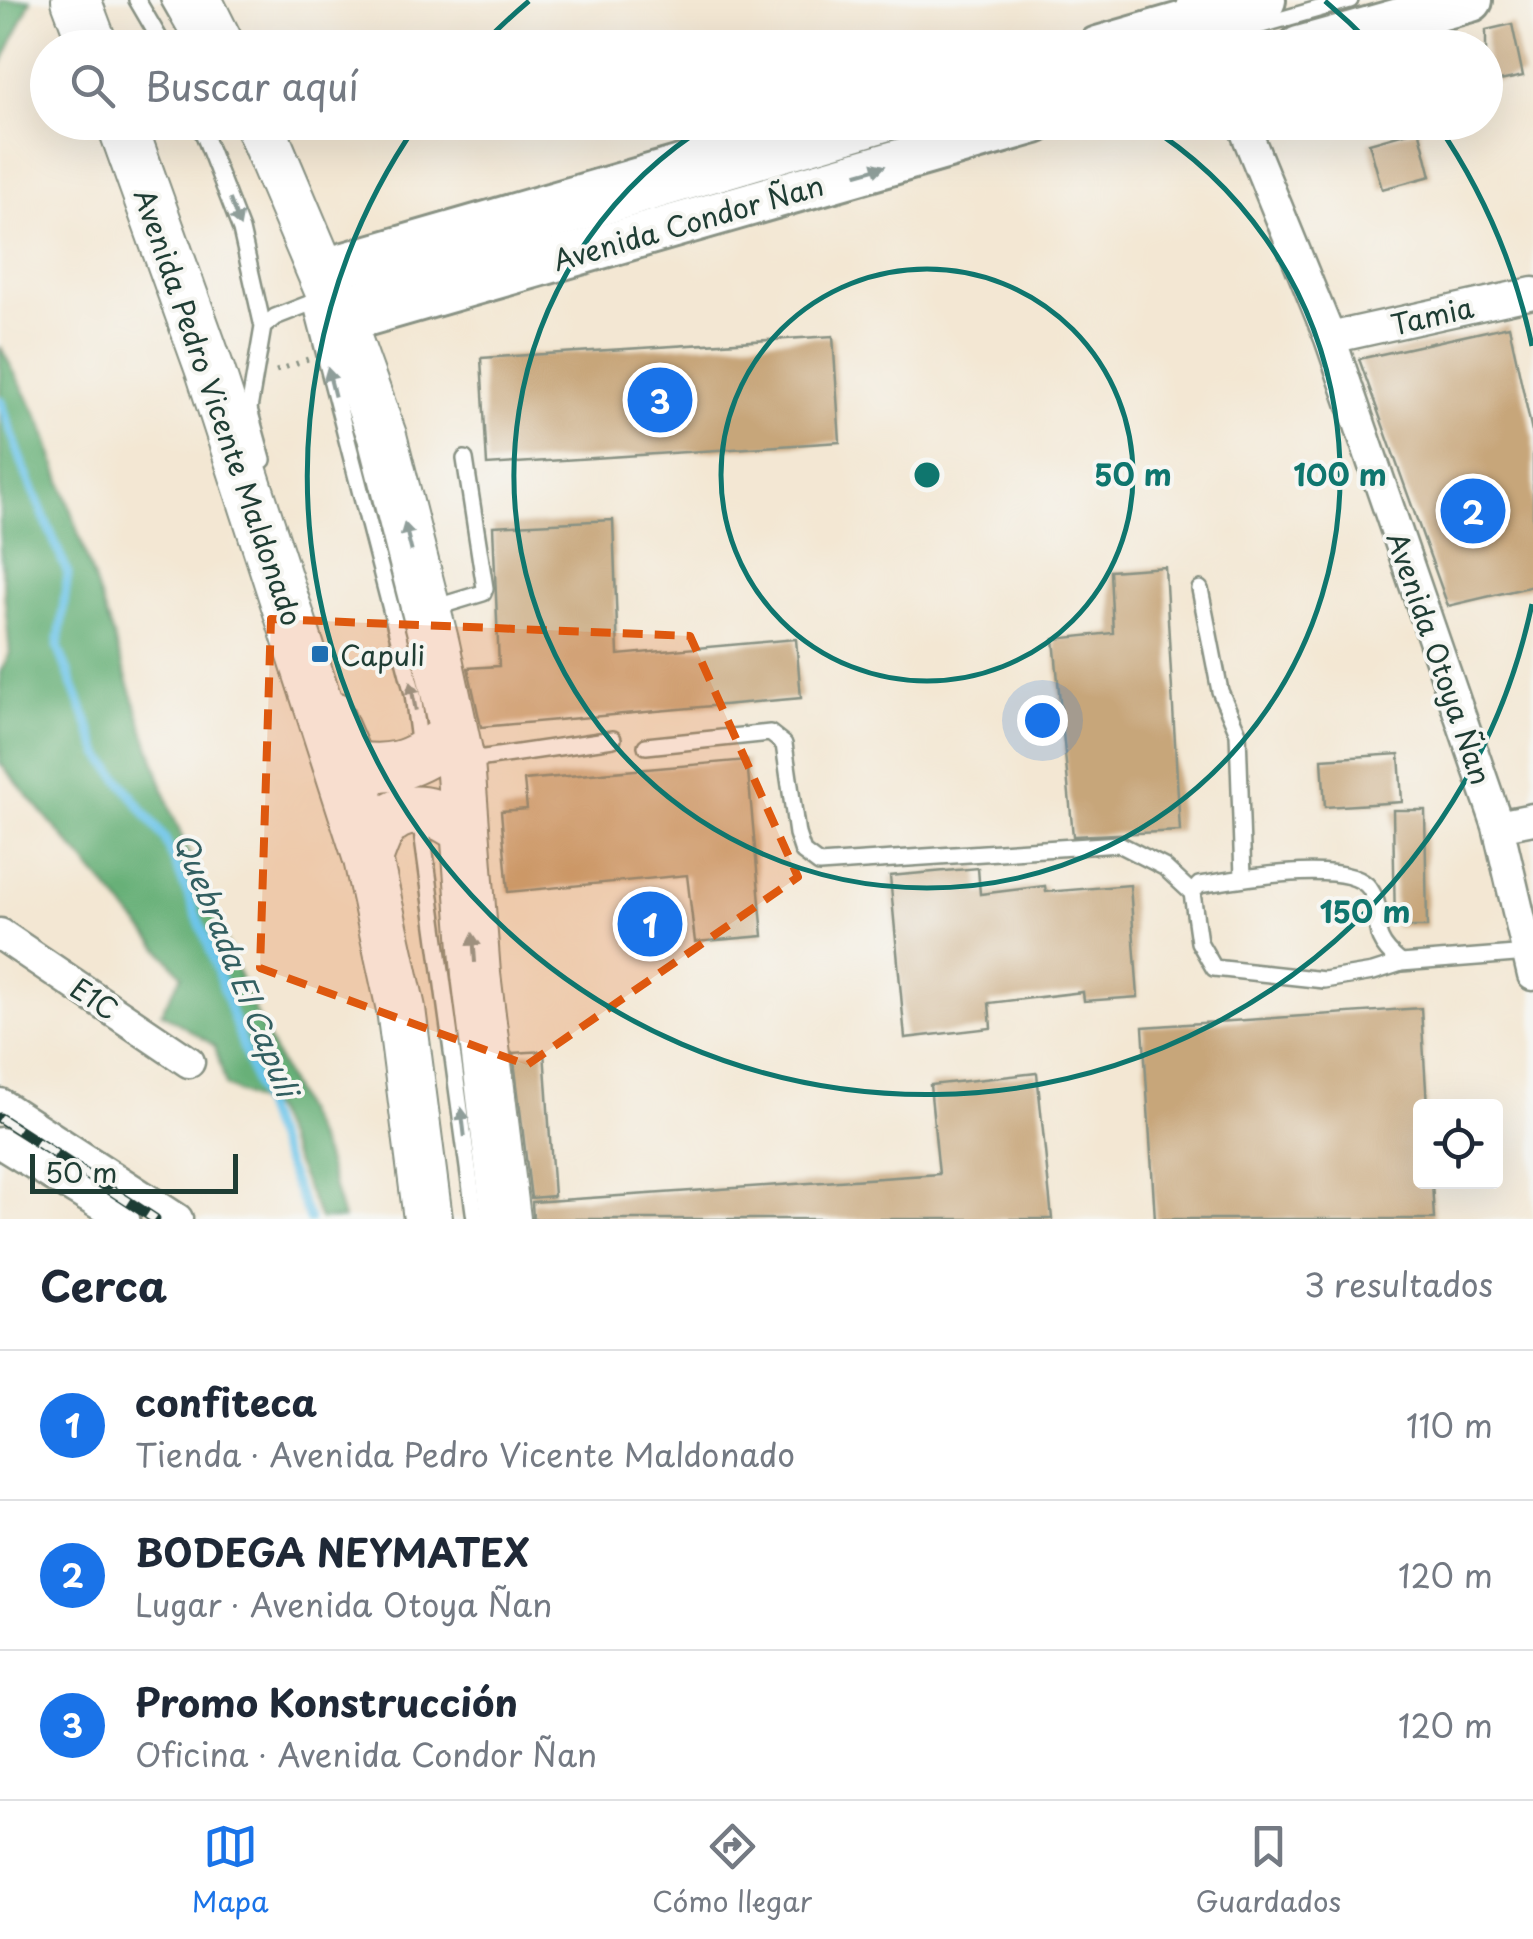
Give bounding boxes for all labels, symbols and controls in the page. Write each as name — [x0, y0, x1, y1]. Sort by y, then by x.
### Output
search box — [30, 30, 1503, 140]
text: Buscar aquí — [145, 57, 359, 114]
icon: search — [65, 58, 120, 113]
one-way arrow — [856, 162, 887, 177]
street label: Avenida Condor Ñan — [548, 163, 828, 281]
street label: Avenida Pedro Vicente Maldonado — [124, 183, 314, 631]
one-way arrow — [228, 199, 243, 229]
street label: Tamia — [1386, 284, 1478, 345]
pin: 3 — [628, 362, 692, 438]
one-way arrow — [323, 366, 338, 397]
text: 50 m — [1094, 451, 1172, 496]
text: 100 m — [1293, 451, 1387, 496]
centre of rings — [909, 457, 945, 493]
pin: 2 — [1440, 474, 1506, 548]
one-way arrow — [400, 521, 415, 552]
street label: Avenida Otoya Ñan — [1377, 526, 1503, 790]
place label: Capuli — [340, 633, 425, 676]
marker: Capuli — [309, 643, 331, 665]
one-way arrow — [404, 680, 420, 711]
your location — [1017, 695, 1068, 746]
water label: Quebrada El Capuli — [163, 825, 312, 1107]
pin: 1 — [618, 886, 682, 962]
text: 150 m — [1320, 888, 1410, 933]
one-way arrow — [466, 932, 482, 964]
street label: E1C — [62, 966, 128, 1030]
map controls — [1413, 1099, 1503, 1189]
button: locate — [1413, 1099, 1503, 1189]
one-way arrow — [455, 1106, 471, 1138]
scale bar — [30, 1149, 238, 1194]
text: 50 m — [45, 1150, 118, 1193]
text: Cerca — [40, 1253, 167, 1316]
text: 3 resultados — [1304, 1260, 1493, 1308]
text: confiteca — [135, 1373, 317, 1430]
text: 1 — [65, 1401, 80, 1449]
text: 110 m — [1406, 1401, 1493, 1449]
text: Tienda · Avenida Pedro Vicente Maldonado — [135, 1430, 795, 1478]
text: BODEGA NEYMATEX — [135, 1523, 529, 1580]
text: 2 — [61, 1551, 84, 1599]
text: 120 m — [1398, 1551, 1493, 1599]
text: Lugar · Avenida Otoya Ñan — [135, 1580, 552, 1628]
text: Promo Konstrucción — [135, 1673, 518, 1730]
text: 3 — [62, 1701, 83, 1749]
text: 120 m — [1398, 1701, 1493, 1749]
text: Oficina · Avenida Condor Ñan — [135, 1730, 597, 1778]
tab: Mapa — [192, 1819, 269, 1922]
tab: Cómo llegar — [652, 1819, 812, 1922]
tab: Guardados — [1196, 1819, 1341, 1922]

